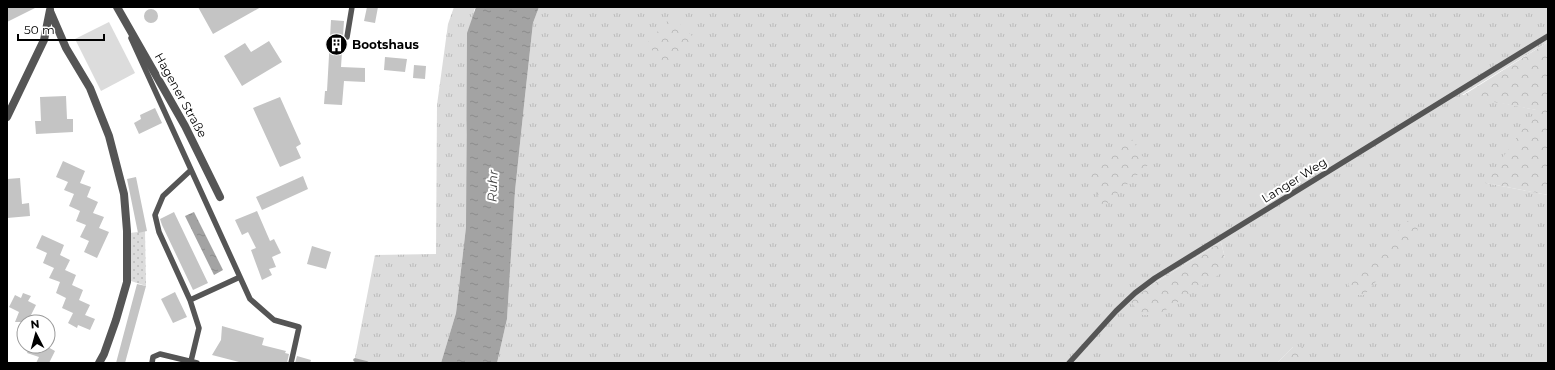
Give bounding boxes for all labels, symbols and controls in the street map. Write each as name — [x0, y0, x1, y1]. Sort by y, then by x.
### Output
scale bar — [18, 16, 104, 42]
text: 50 m — [24, 22, 55, 37]
building icon: Bootshaus — [323, 31, 349, 57]
place label: Bootshaus — [352, 37, 419, 52]
street label: Hagener Straße — [152, 50, 210, 140]
street label: Langer Weg — [1259, 154, 1329, 206]
water label: Ruhr — [483, 169, 501, 202]
north arrow — [16, 314, 56, 354]
text: N — [30, 317, 40, 331]

